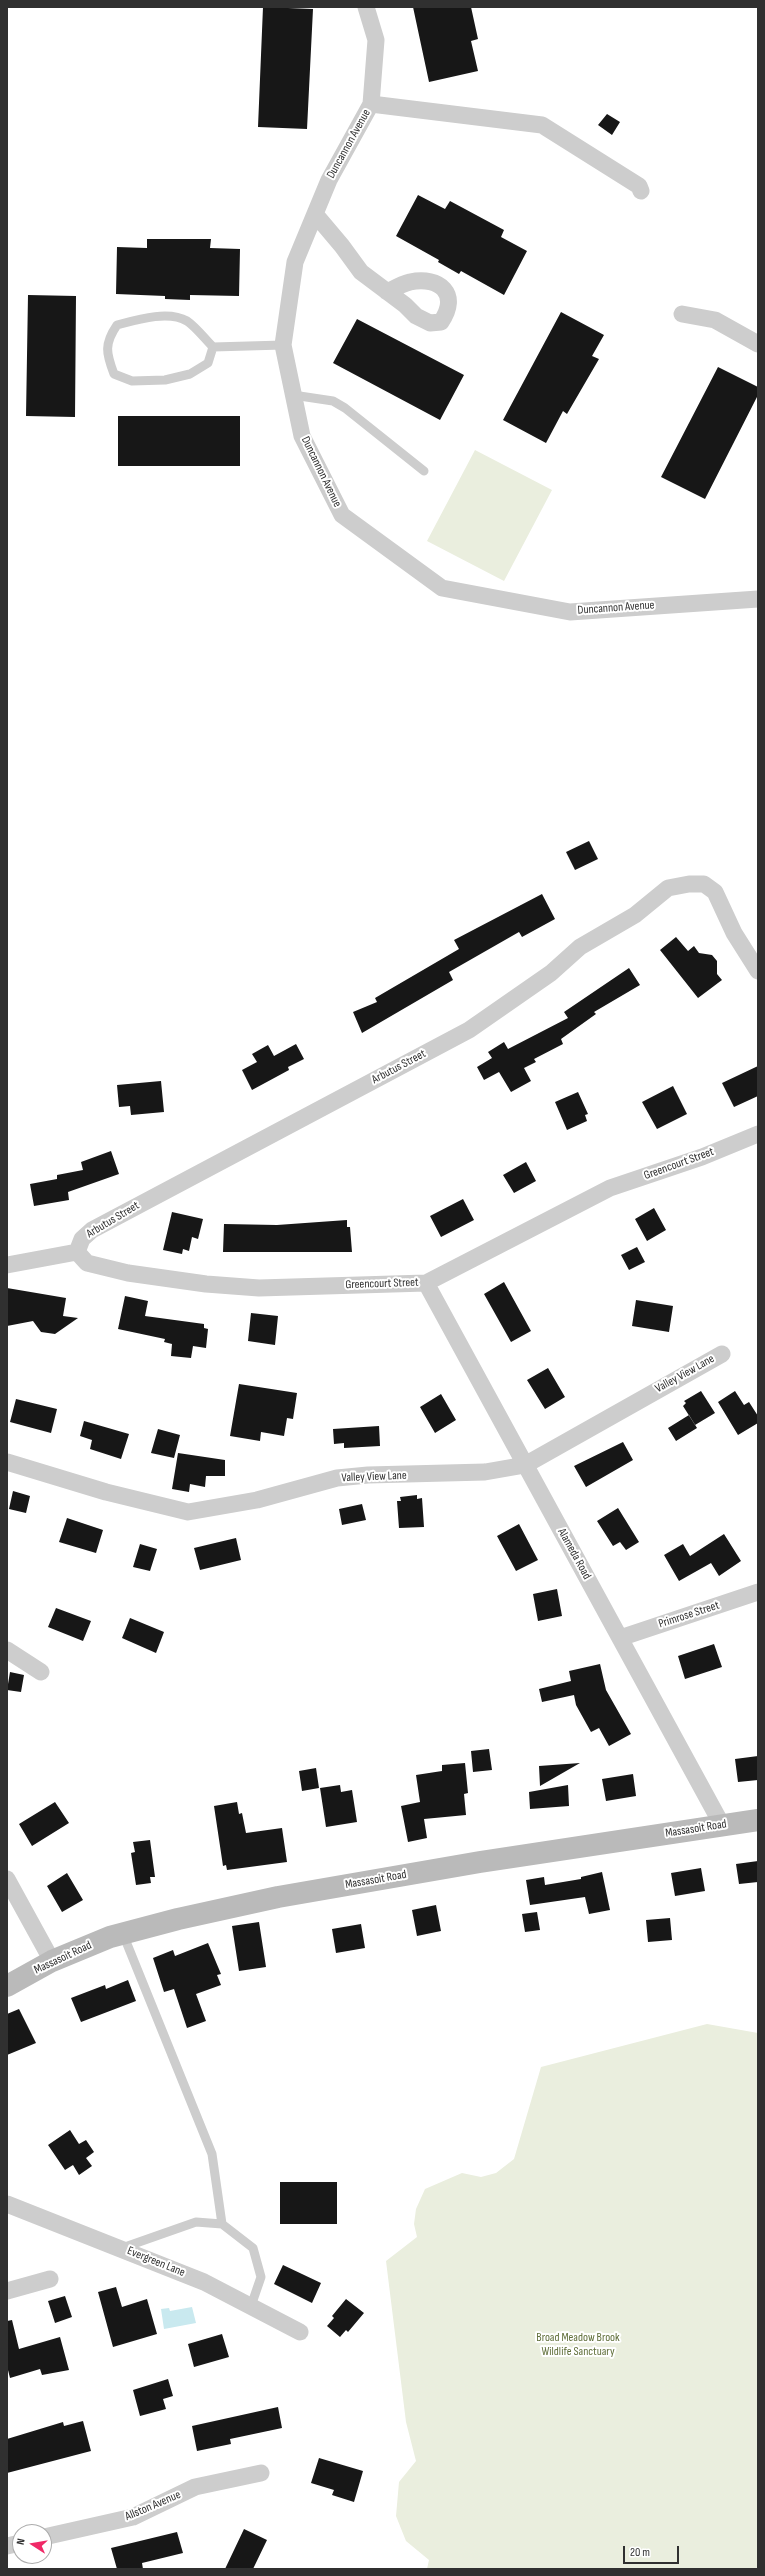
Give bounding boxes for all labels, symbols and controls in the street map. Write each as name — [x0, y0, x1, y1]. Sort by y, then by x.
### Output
street label: Duncannon Avenue — [324, 107, 374, 181]
street label: Duncannon Avenue — [298, 434, 344, 510]
street label: Duncannon Avenue — [577, 598, 655, 618]
street label: Arbutus Street — [370, 1047, 428, 1087]
street label: Greencourt Street — [642, 1145, 716, 1183]
street label: Arbutus Street — [84, 1199, 142, 1241]
street label: Greencourt Street — [345, 1276, 419, 1292]
street label: Valley View Lane — [653, 1352, 717, 1396]
street label: Valley View Lane — [341, 1469, 407, 1485]
street label: Alameda Road — [554, 1526, 594, 1582]
street label: Primrose Street — [657, 1598, 721, 1632]
street label: Massasoit Road — [664, 1817, 728, 1841]
street label: Massasoit Road — [344, 1868, 408, 1892]
street label: Massasoit Road — [32, 1938, 94, 1978]
street label: Evergreen Lane — [125, 2244, 187, 2280]
park label: Broad Meadow Brook Wildlife Sanctuary — [536, 2331, 620, 2359]
street label: Allston Avenue — [123, 2488, 183, 2524]
north arrow — [12, 2524, 52, 2564]
text: N — [14, 2537, 28, 2546]
scale bar — [625, 2538, 681, 2564]
text: 20 m — [630, 2545, 650, 2560]

